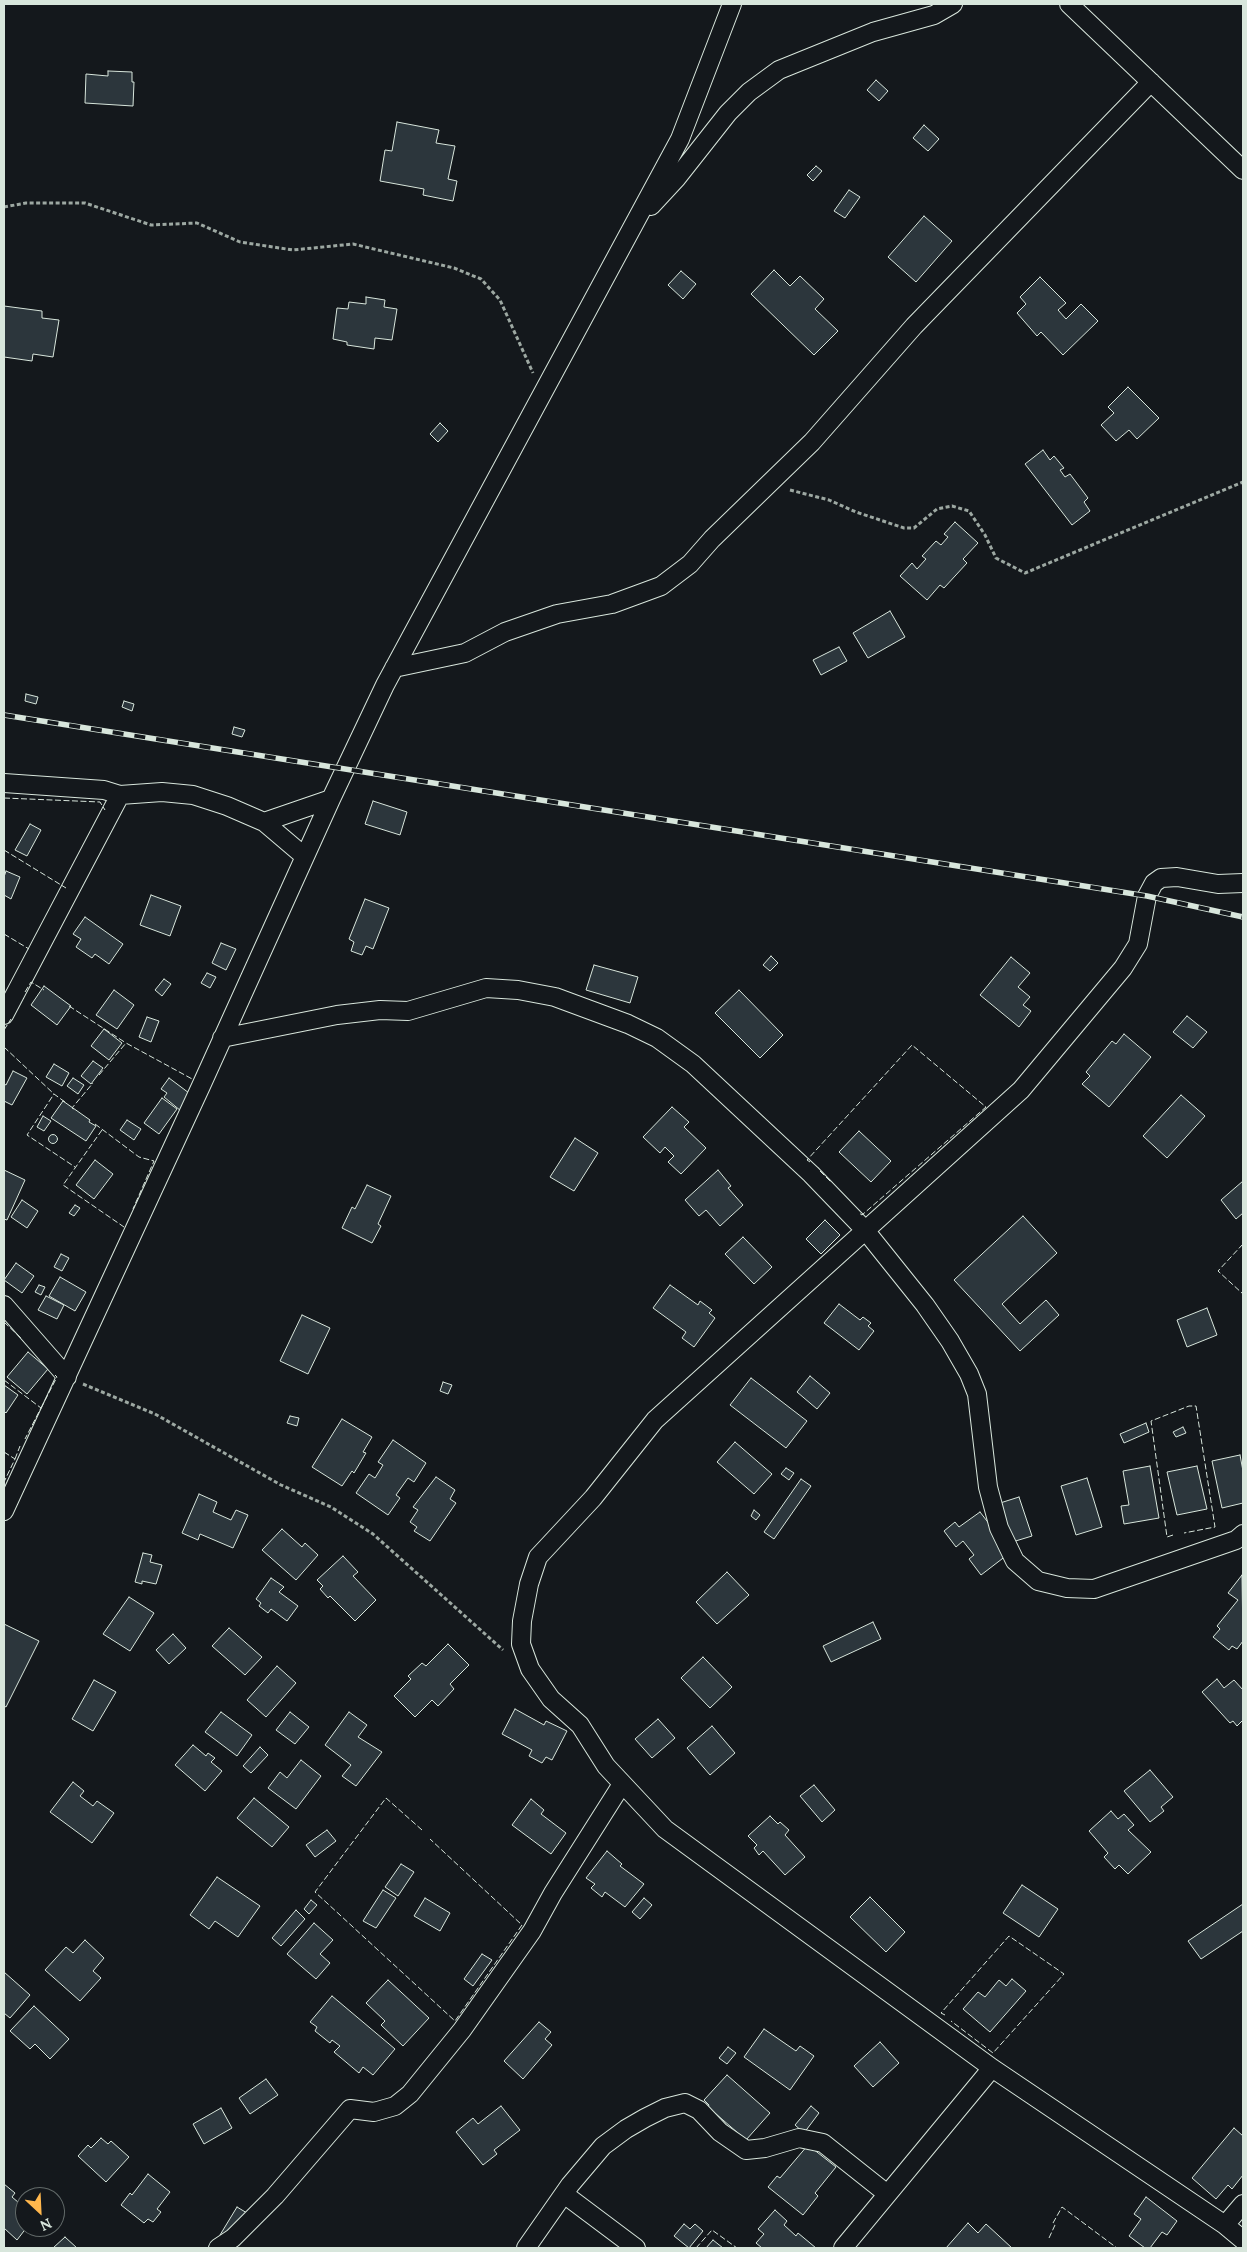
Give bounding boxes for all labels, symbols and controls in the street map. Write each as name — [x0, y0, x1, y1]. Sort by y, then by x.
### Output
north arrow — [15, 2187, 65, 2237]
text: N — [37, 2214, 55, 2235]

